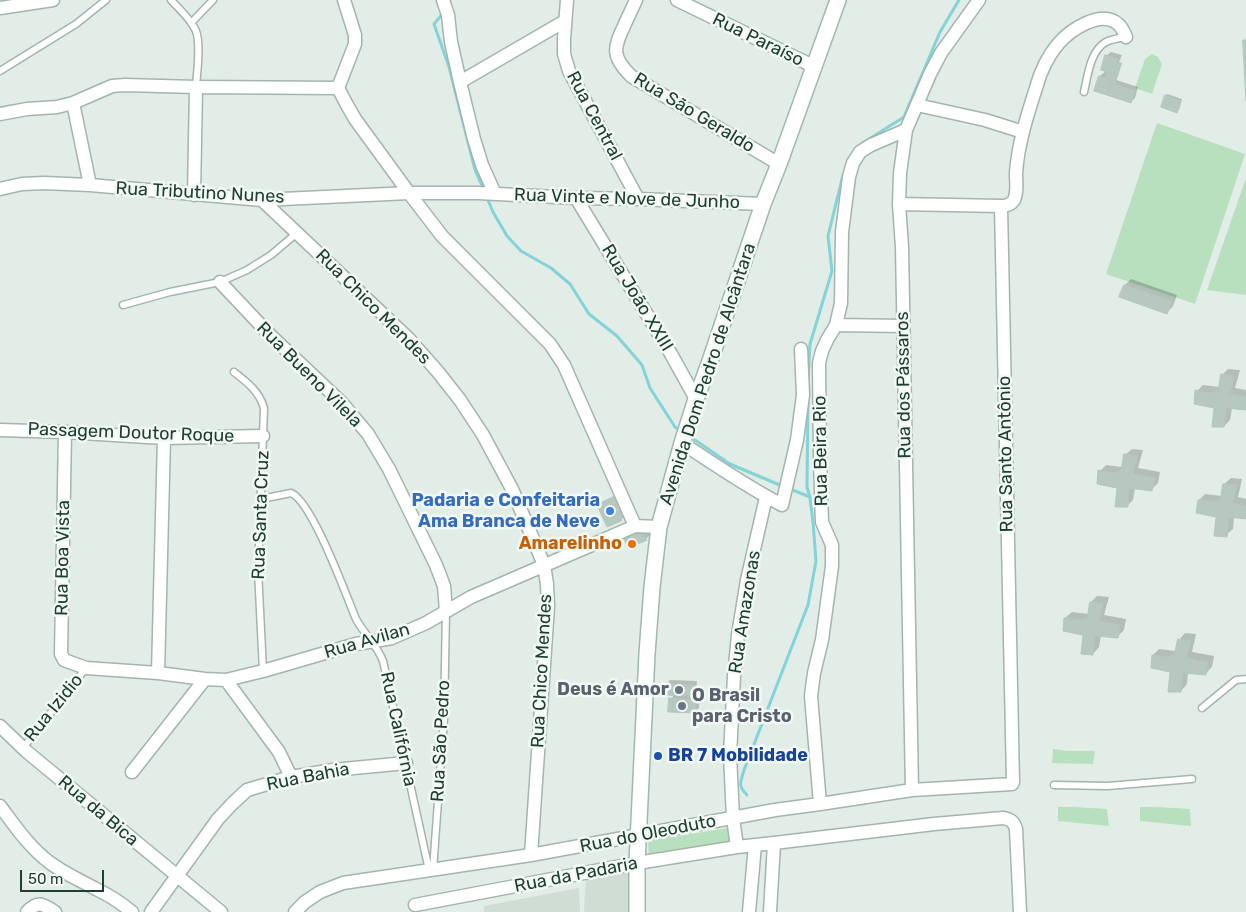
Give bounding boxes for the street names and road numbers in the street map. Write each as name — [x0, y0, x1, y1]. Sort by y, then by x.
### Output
street label: Rua Paraíso — [709, 9, 807, 71]
street label: Rua Central — [561, 68, 627, 164]
street label: Rua São Geraldo — [630, 68, 758, 158]
street label: Rua Tributino Nunes — [115, 178, 285, 208]
street label: Rua Vinte e Nove de Junho — [514, 184, 740, 214]
street label: Avenida Dom Pedro de Alcântara — [655, 240, 761, 508]
street label: Rua João XXIII — [597, 241, 677, 355]
street label: Rua Chico Mendes — [311, 245, 435, 369]
street label: Rua dos Pássaros — [892, 311, 916, 459]
street label: Rua Bueno Vilela — [252, 318, 366, 432]
street label: Rua Santo Antônio — [994, 376, 1018, 532]
street label: Rua Beira Rio — [809, 395, 833, 507]
street label: Passagem Doutor Roque — [27, 419, 235, 447]
street label: Rua Santa Cruz — [248, 450, 274, 580]
street label: Rua Boa Vista — [51, 500, 75, 616]
street label: Rua Amazonas — [725, 549, 765, 675]
street label: Rua Chico Mendes — [527, 593, 557, 749]
street label: Rua Avilan — [322, 618, 412, 664]
street label: Rua Izidio — [20, 670, 88, 746]
street label: Rua Califórnia — [375, 670, 421, 788]
street label: Rua São Pedro — [427, 679, 455, 803]
street label: Rua Bahia — [265, 758, 351, 796]
street label: Rua da Bica — [53, 771, 143, 851]
street label: Rua do Oleoduto — [578, 810, 718, 858]
street label: Rua da Padaria — [513, 852, 639, 898]

